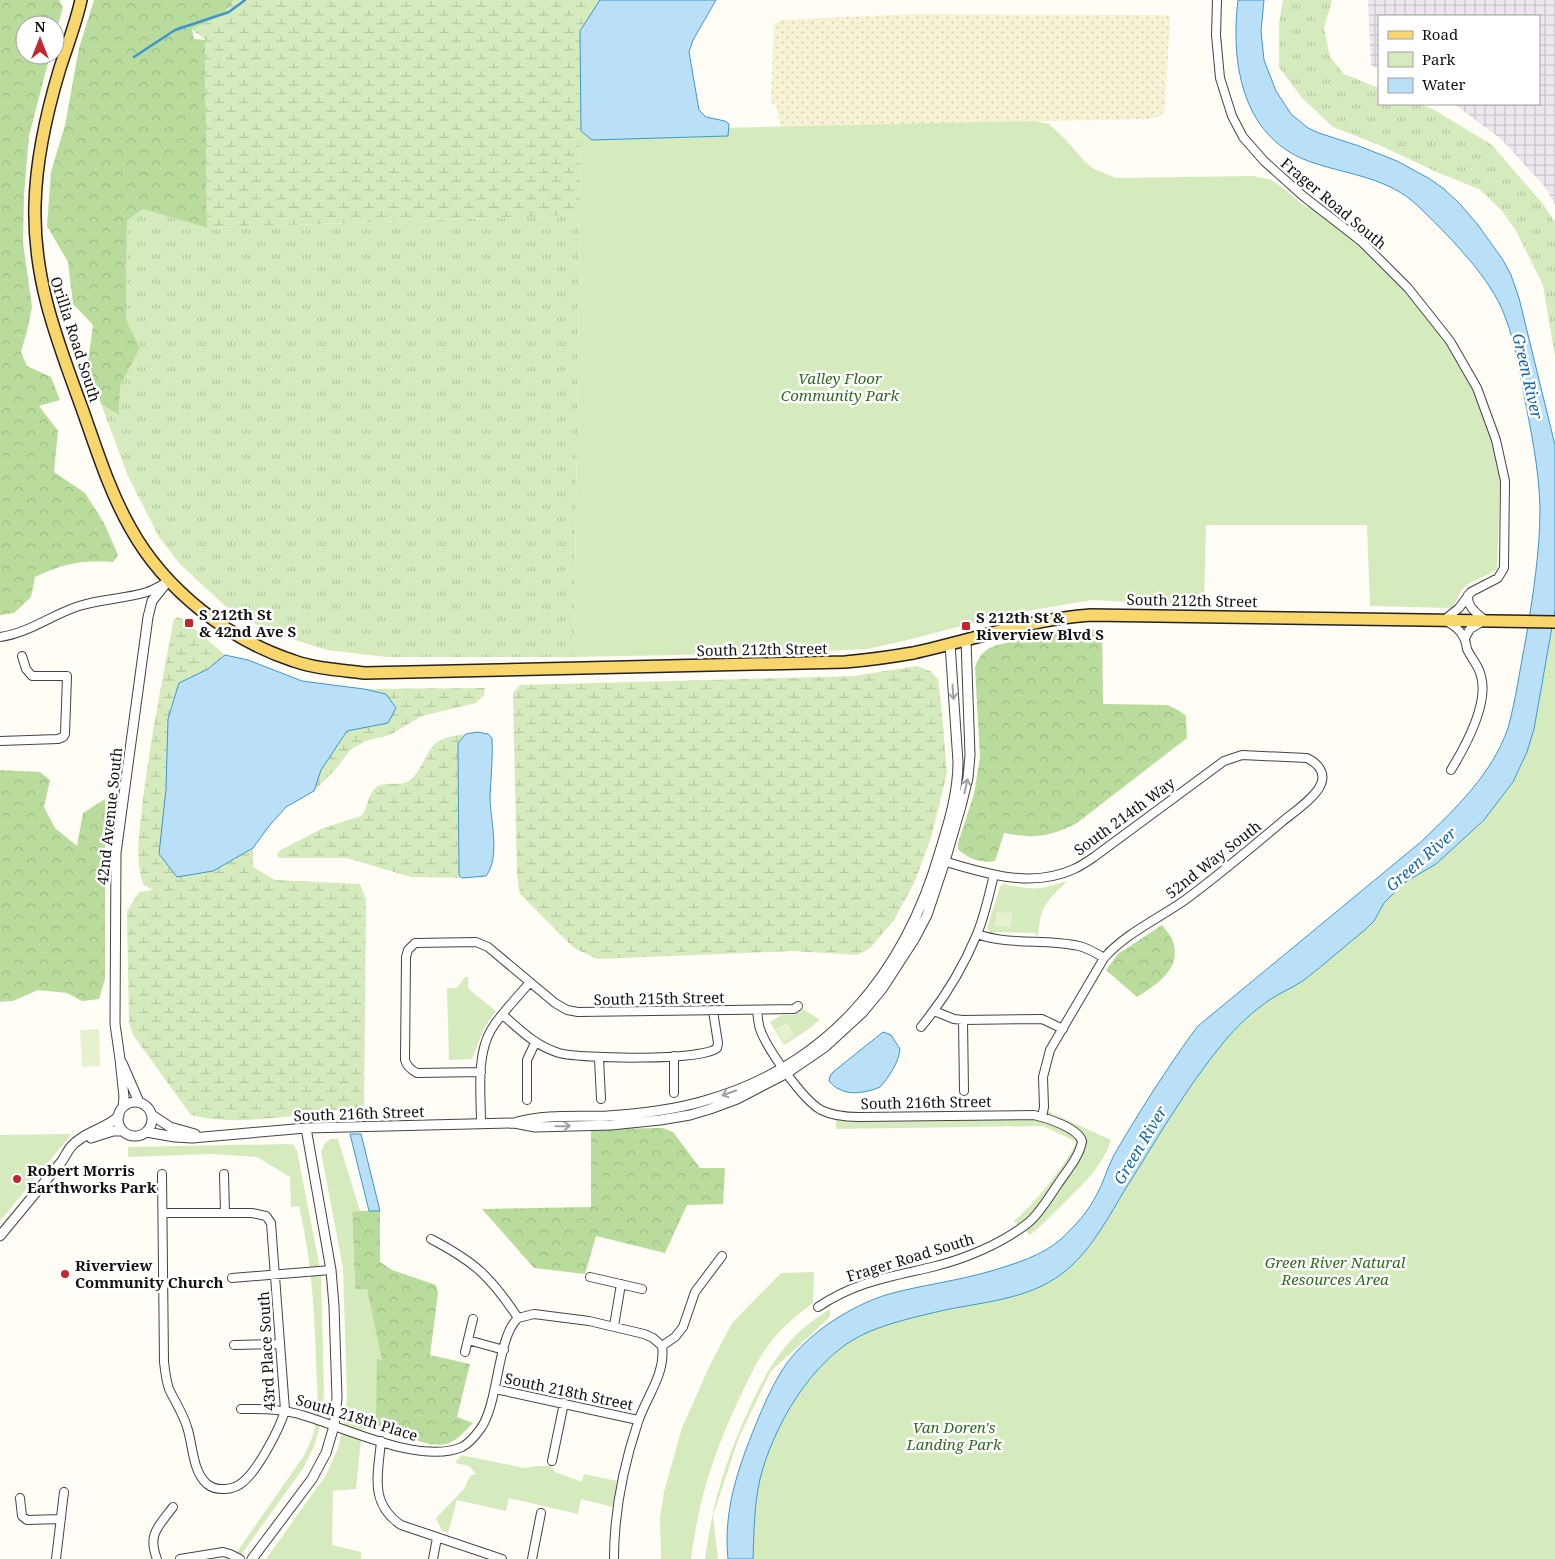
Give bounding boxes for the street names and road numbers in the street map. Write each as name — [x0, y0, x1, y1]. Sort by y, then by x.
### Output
street label: Frager Road South — [1277, 153, 1391, 253]
street label: Orillia Road South — [46, 274, 106, 405]
street label: South 212th Street — [1126, 589, 1258, 611]
street label: South 212th Street — [696, 638, 828, 660]
street label: 42nd Avenue South — [92, 746, 126, 886]
street label: South 214th Way — [1070, 772, 1179, 859]
street label: 52nd Way South — [1161, 815, 1265, 903]
street label: South 215th Street — [593, 987, 725, 1009]
street label: South 216th Street — [860, 1091, 992, 1113]
street label: South 216th Street — [293, 1101, 425, 1125]
street label: Frager Road South — [844, 1228, 977, 1286]
street label: 43rd Place South — [253, 1290, 279, 1411]
street label: South 218th Street — [503, 1368, 635, 1414]
street label: South 218th Place — [294, 1389, 420, 1445]

